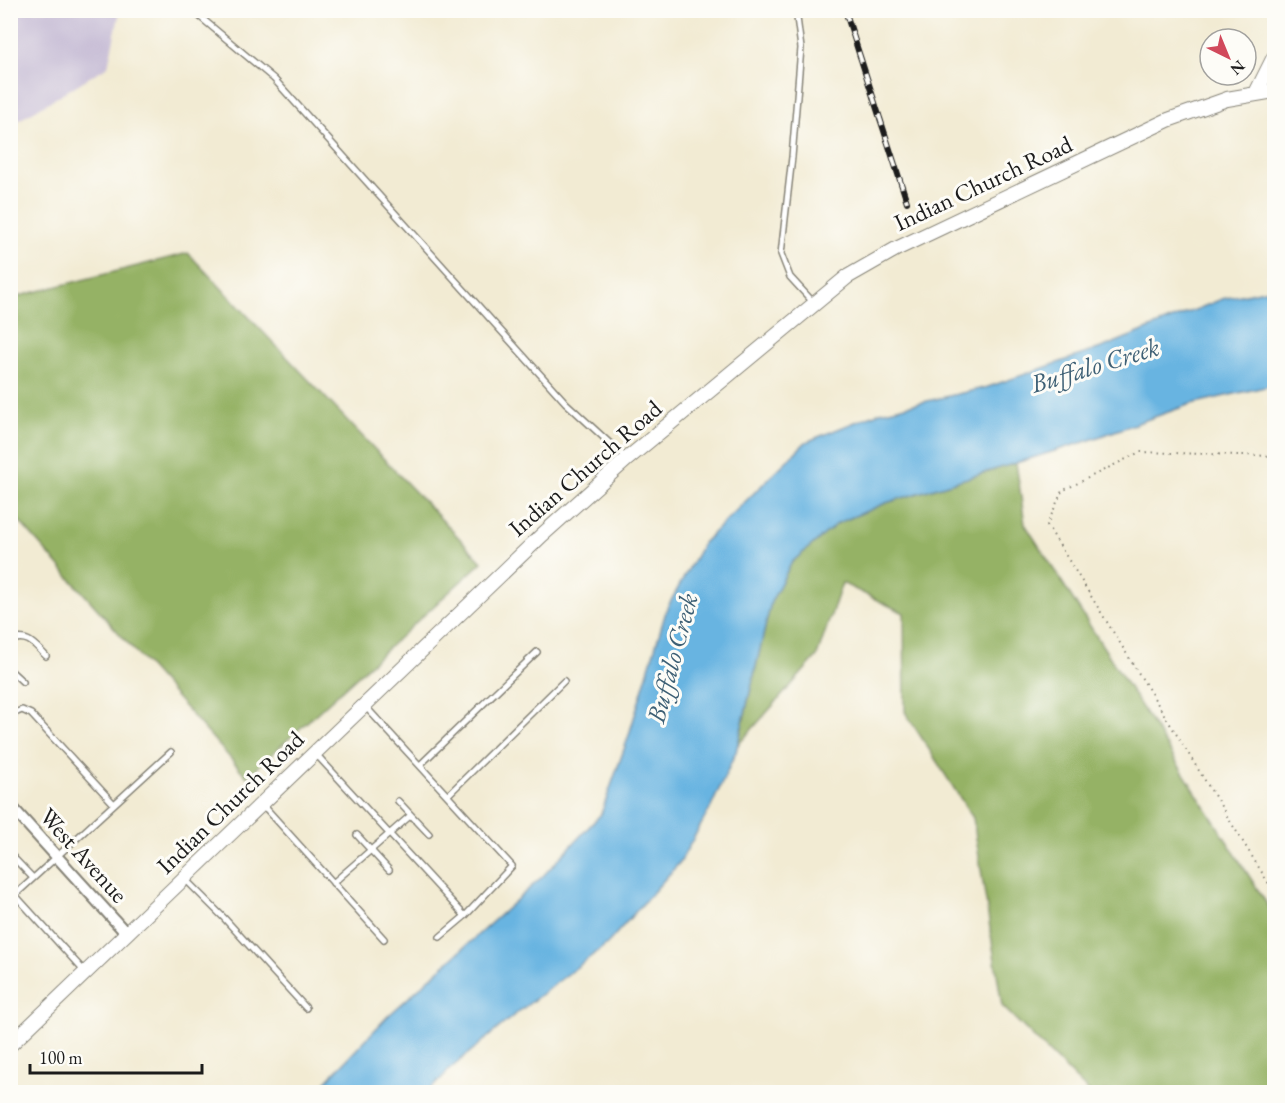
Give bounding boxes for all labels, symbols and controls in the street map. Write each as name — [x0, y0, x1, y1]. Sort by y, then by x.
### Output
north arrow — [1198, 27, 1258, 87]
text: N — [1226, 56, 1250, 80]
street label: Indian Church Road — [889, 128, 1078, 238]
water label: Buffalo Creek — [1026, 329, 1164, 401]
street label: Indian Church Road — [502, 392, 669, 543]
water label: Buffalo Creek — [638, 589, 706, 728]
street label: Indian Church Road — [150, 723, 311, 880]
street label: West Avenue — [33, 801, 135, 909]
scale bar — [30, 1037, 202, 1075]
text: 100 m — [39, 1046, 83, 1069]

